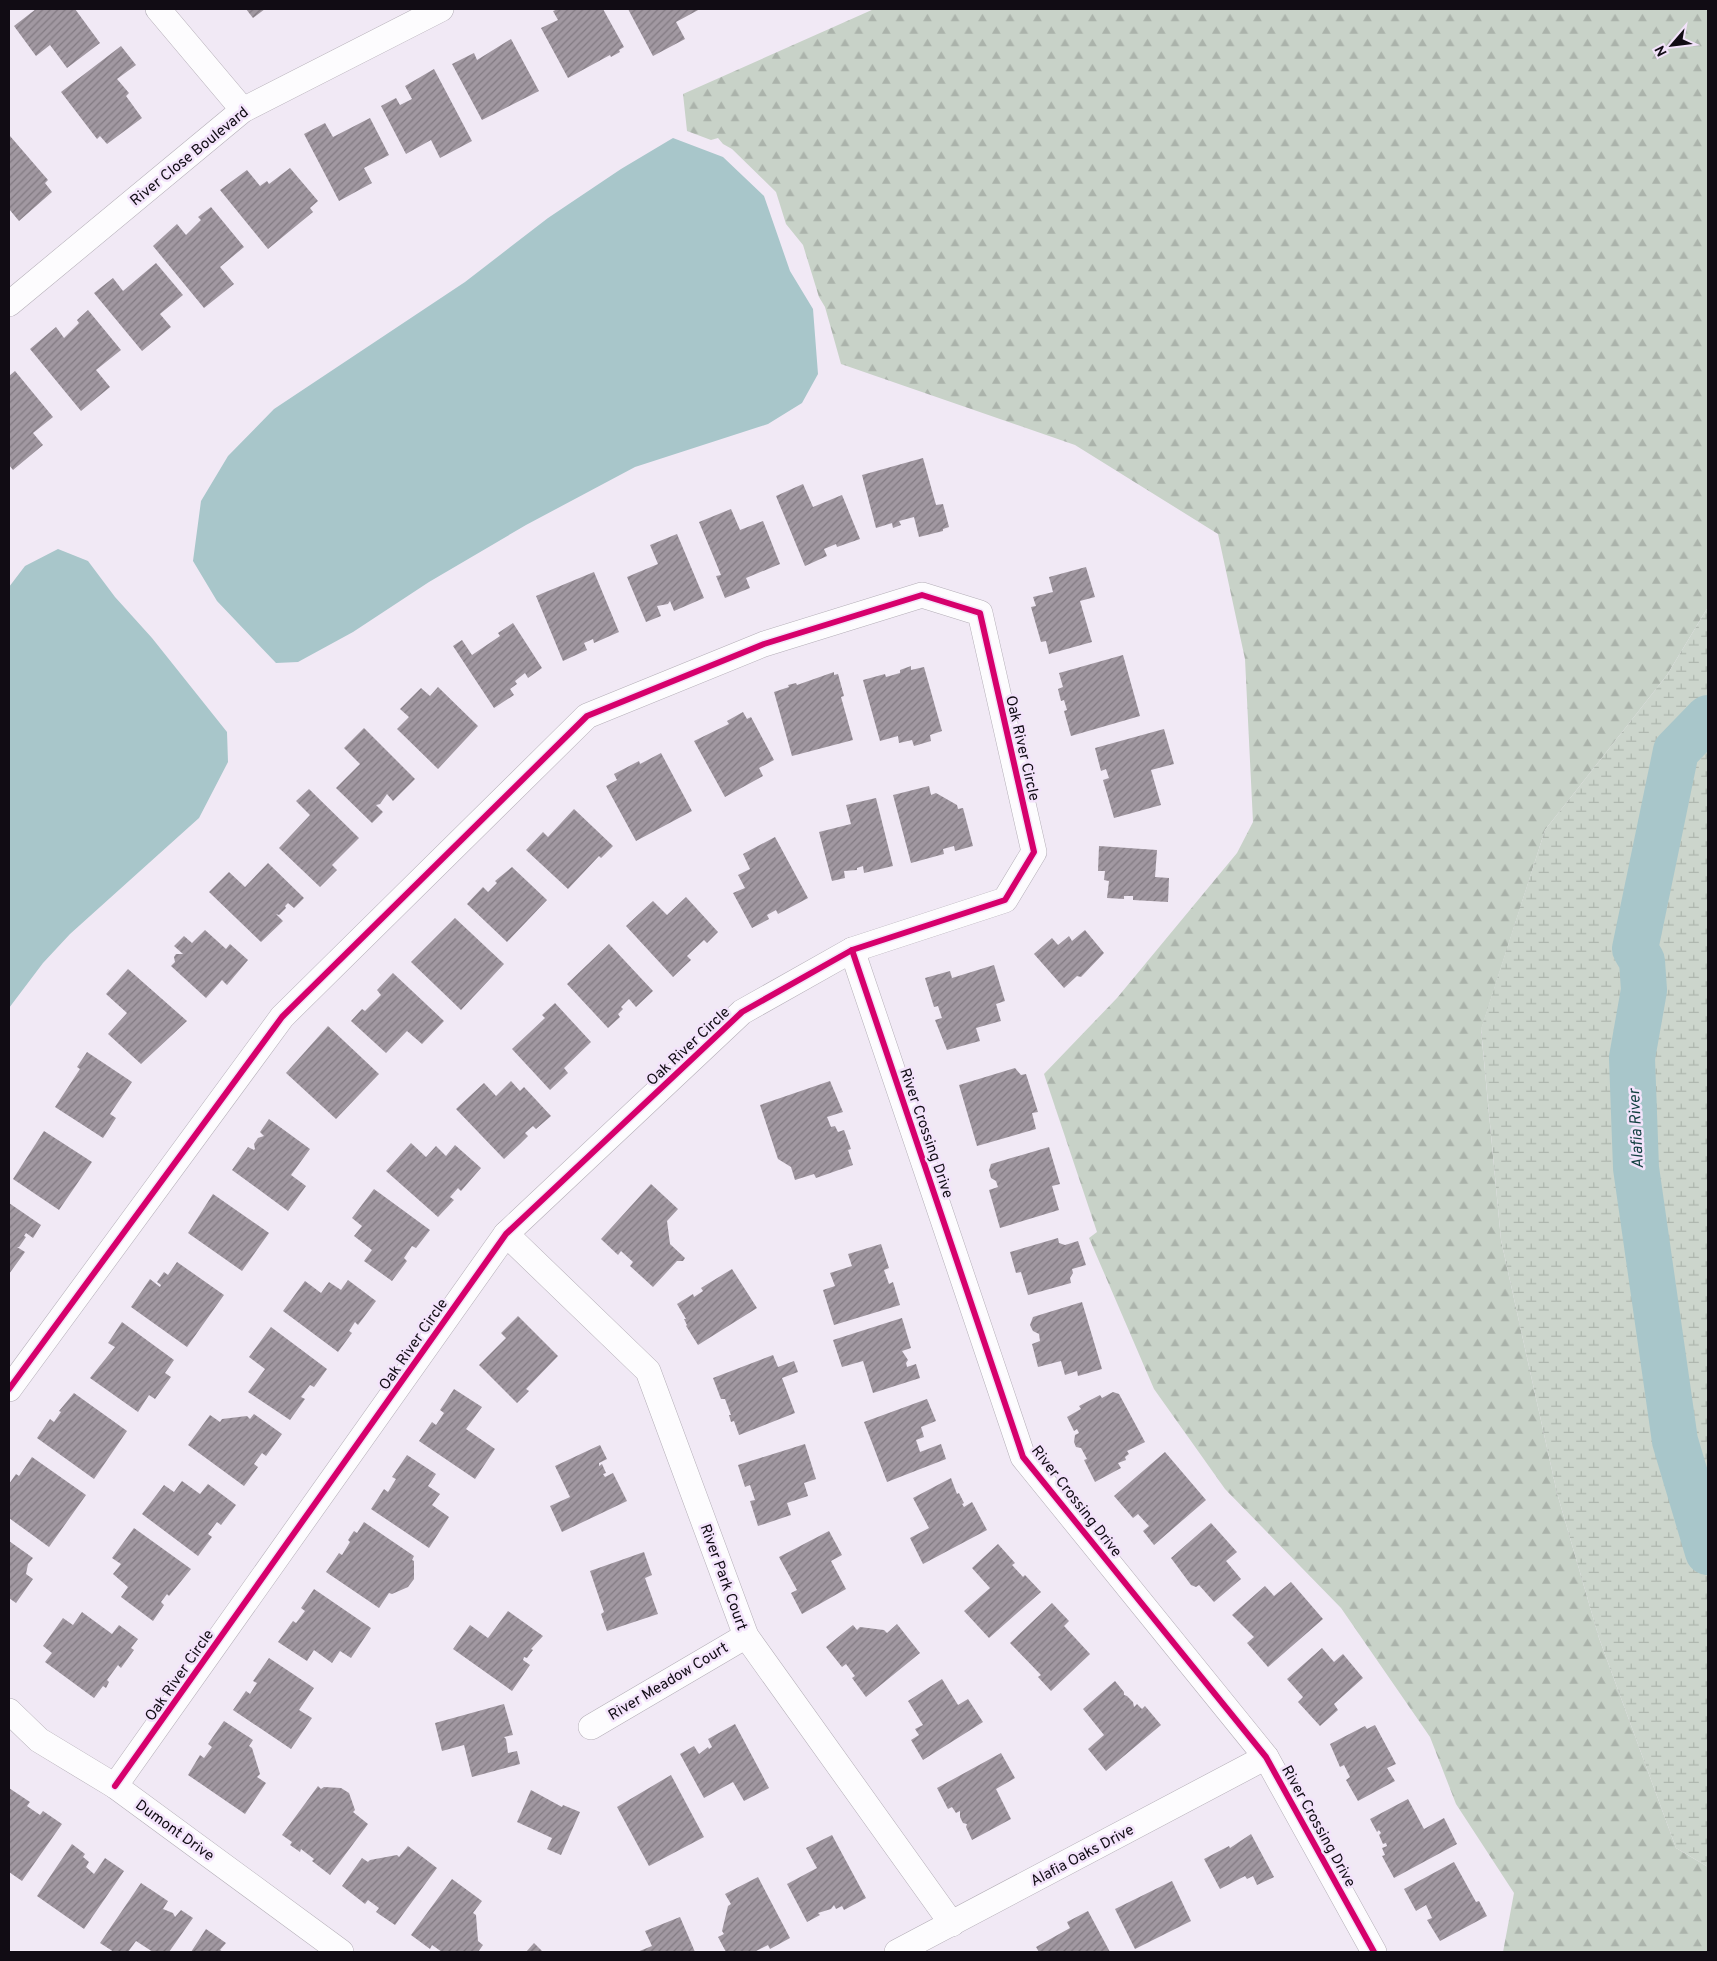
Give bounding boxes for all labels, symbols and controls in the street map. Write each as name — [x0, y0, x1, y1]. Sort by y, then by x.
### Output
north arrow — [1647, 20, 1697, 70]
text: N — [1652, 42, 1672, 59]
street label: River Close Boulevard — [127, 103, 253, 211]
street label: Oak River Circle — [1000, 694, 1043, 803]
street label: Oak River Circle — [643, 1003, 735, 1091]
street label: River Crossing Drive — [894, 1066, 957, 1201]
water label: Alafia River — [1625, 1087, 1649, 1169]
street label: Oak River Circle — [376, 1295, 453, 1394]
street label: River Crossing Drive — [1026, 1442, 1125, 1562]
street label: River Park Court — [695, 1522, 751, 1633]
street label: Oak River Circle — [142, 1626, 219, 1725]
street label: River Meadow Court — [605, 1639, 732, 1726]
street label: River Crossing Drive — [1276, 1762, 1359, 1891]
street label: Dumont Drive — [131, 1796, 217, 1866]
street label: Alafia Oaks Drive — [1028, 1821, 1138, 1892]

